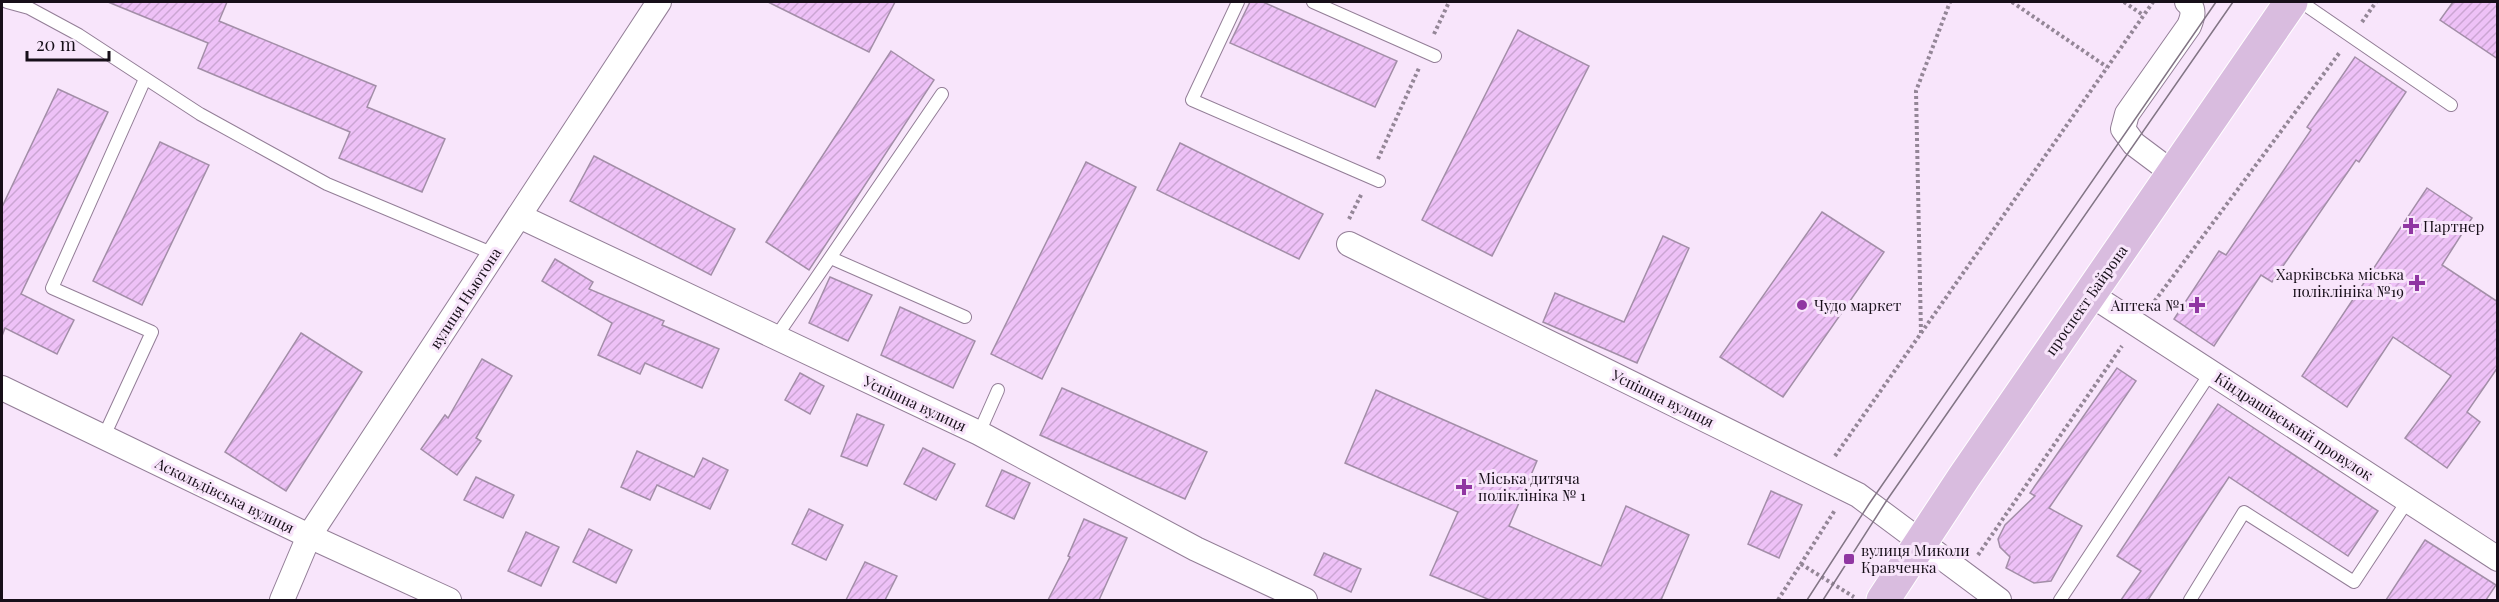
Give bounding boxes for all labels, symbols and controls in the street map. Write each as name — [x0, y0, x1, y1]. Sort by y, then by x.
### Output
scale bar — [27, 24, 110, 62]
text: 20 m — [36, 32, 76, 56]
place label: Партнер — [2423, 216, 2485, 236]
marker: Партнер — [2404, 219, 2418, 233]
street label: проспект Байрона — [2040, 241, 2132, 359]
street label: вулиця Ньютона — [425, 243, 506, 352]
place label: Харківська міська поліклініка №19 — [2276, 264, 2405, 301]
marker: Харківська міська поліклініка №19 — [2408, 274, 2426, 292]
place label: Чудо маркет — [1814, 295, 1901, 315]
place label: Аптека №1 — [2110, 295, 2185, 315]
marker: Чудо маркет — [1795, 298, 1809, 312]
marker: Аптека №1 — [2190, 298, 2204, 312]
street label: Успішна вулиця — [1608, 364, 1717, 431]
street label: Кіндрашівський провулок — [2211, 367, 2377, 485]
street label: Успішна вулиця — [859, 370, 970, 436]
street label: Аскольдівська вулиця — [151, 452, 298, 537]
place label: Міська дитяча поліклініка № 1 — [1478, 468, 1586, 505]
marker: Міська дитяча поліклініка № 1 — [1455, 478, 1473, 496]
place label: вулиця Миколи Кравченка — [1861, 540, 1970, 577]
marker: вулиця Миколи Кравченка — [1842, 552, 1856, 566]

